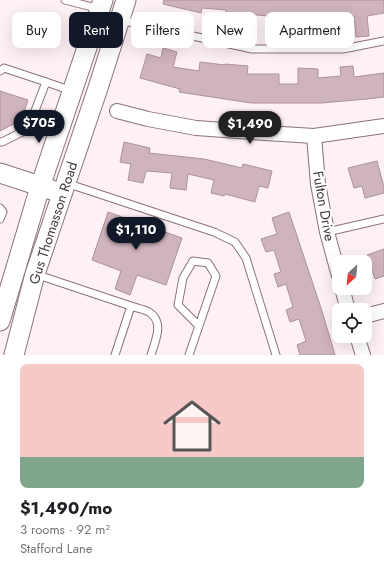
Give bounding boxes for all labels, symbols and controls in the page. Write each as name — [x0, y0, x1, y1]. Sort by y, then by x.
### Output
chip: Buy — [12, 12, 61, 48]
chip: Rent — [69, 12, 123, 48]
chip: Filters — [131, 12, 194, 48]
chip: New — [202, 12, 257, 48]
chip: Apartment — [265, 12, 354, 48]
pin: $705 — [15, 110, 63, 144]
pin: $1,490 — [217, 111, 283, 145]
text: $705 — [23, 113, 55, 132]
text: $1,490 — [227, 114, 273, 133]
street label: Gus Thomasson Road — [24, 159, 82, 287]
street label: Fulton Drive — [308, 169, 340, 243]
pin: $1,110 — [103, 217, 169, 251]
text: $1,110 — [116, 220, 156, 239]
north arrow — [332, 255, 372, 295]
map controls — [332, 255, 372, 343]
button: locate — [332, 303, 372, 343]
icon: home — [156, 390, 228, 462]
text: $1,490/mo — [20, 496, 112, 520]
text: 3 rooms · 92 m² — [20, 520, 110, 539]
text: Stafford Lane — [20, 539, 92, 558]

